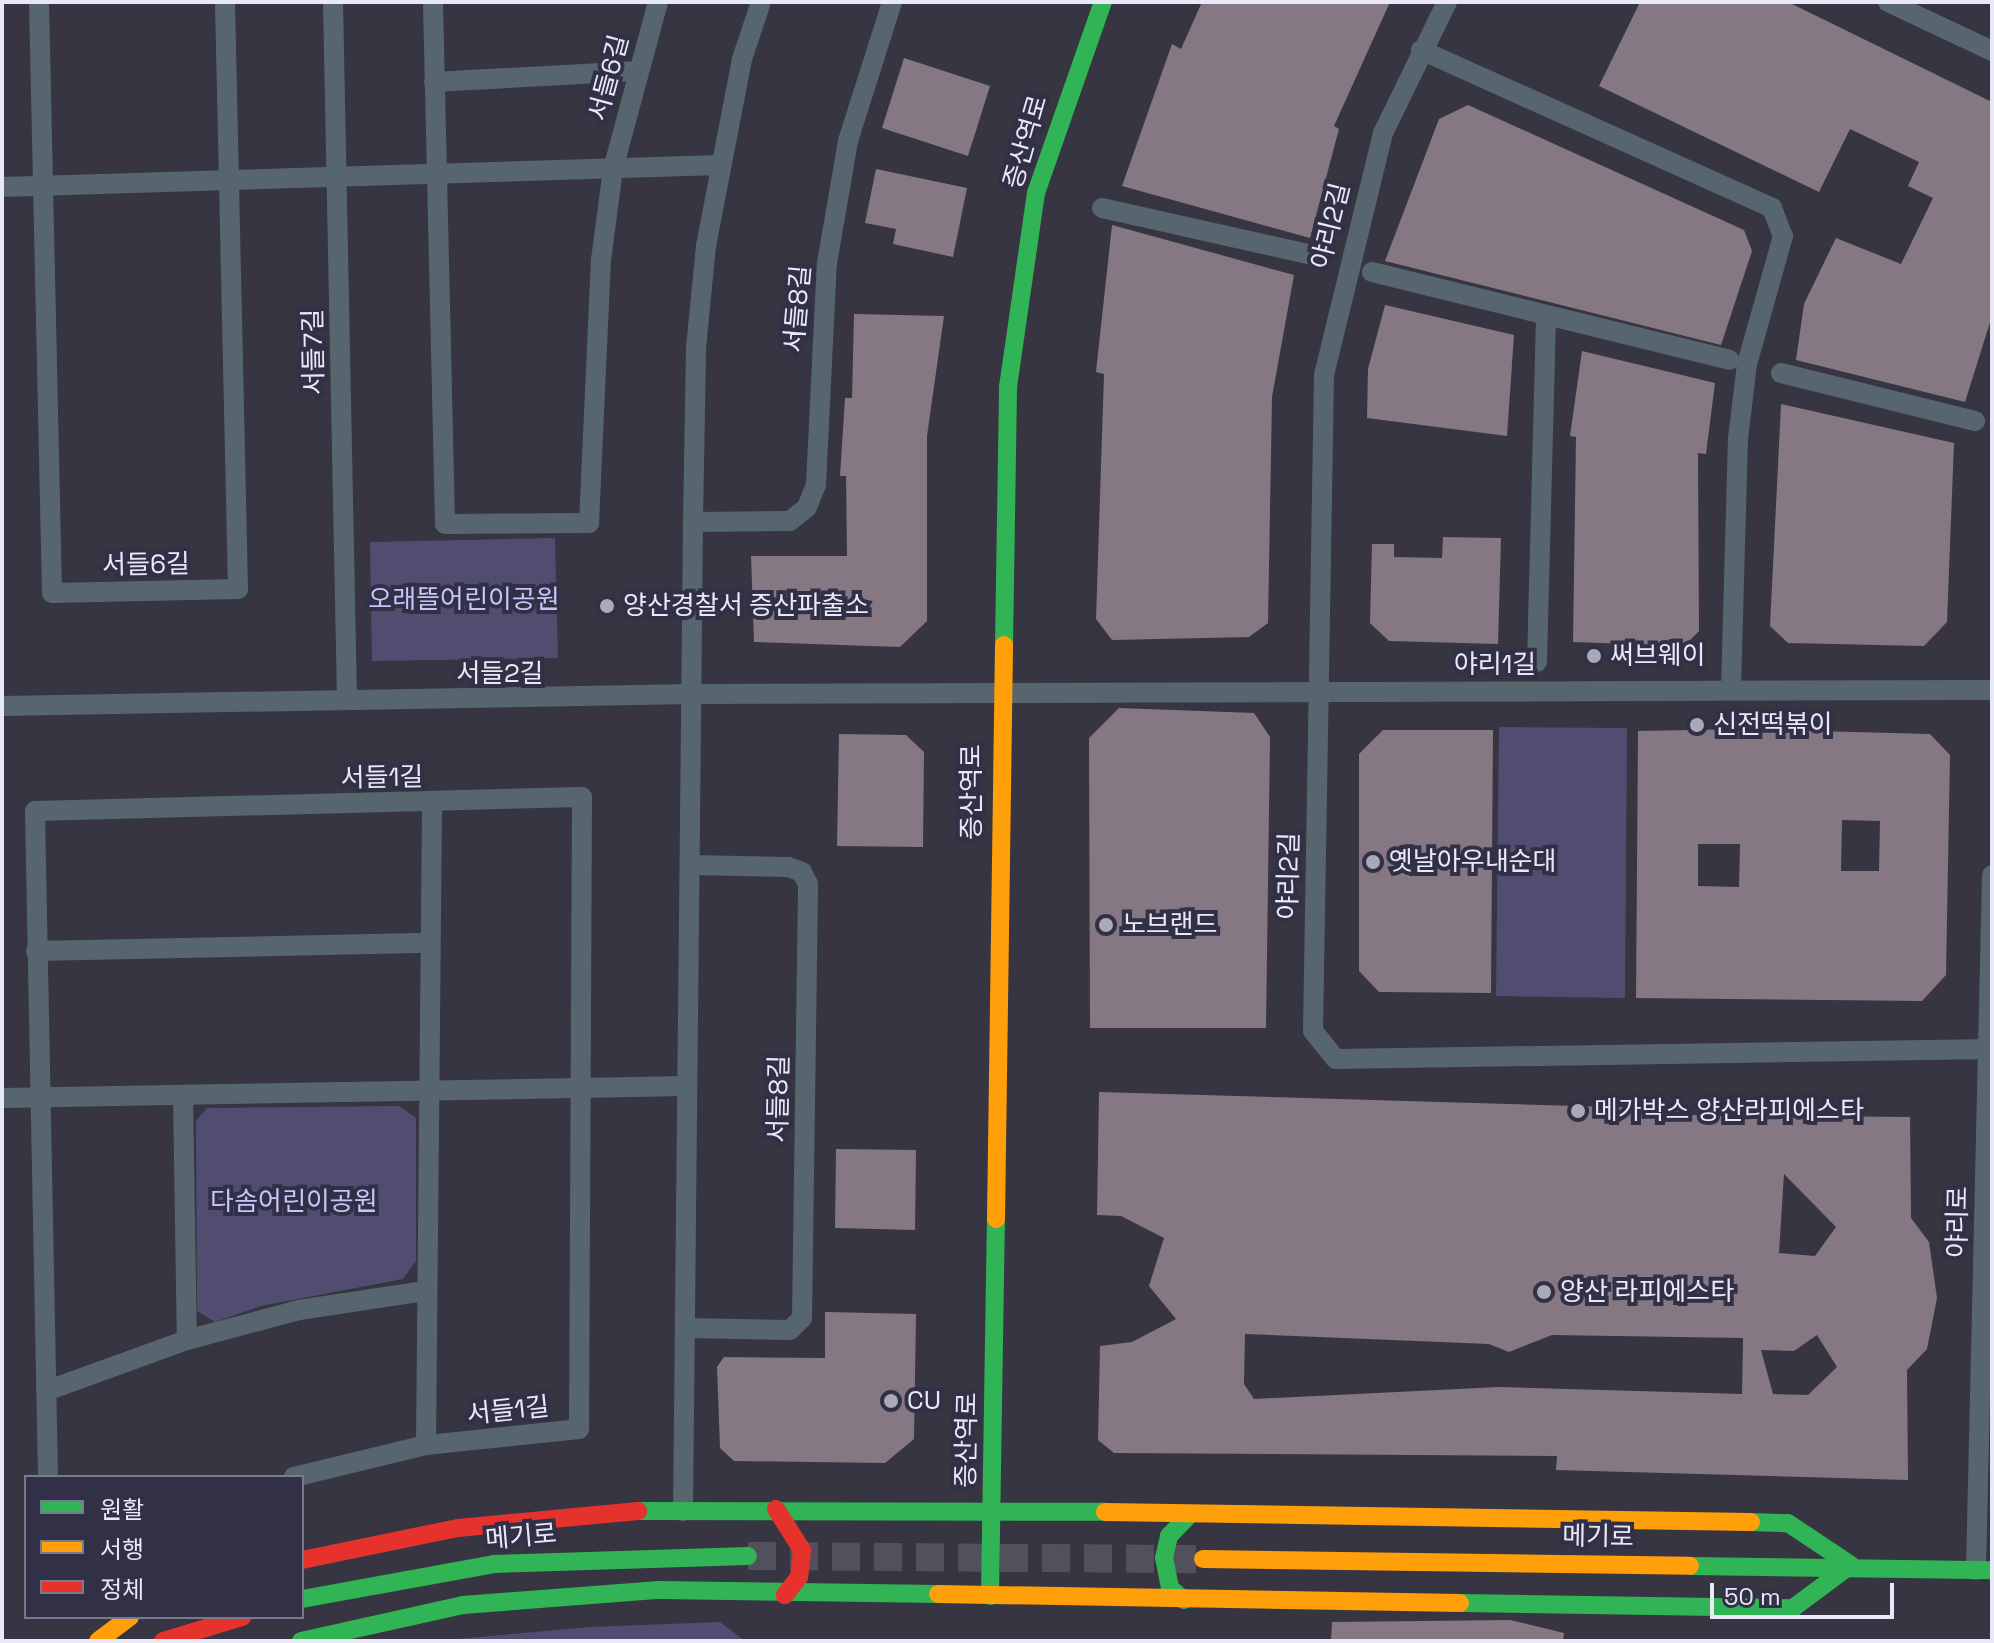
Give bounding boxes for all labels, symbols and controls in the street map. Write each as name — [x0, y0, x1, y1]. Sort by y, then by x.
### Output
street label: 서들6길 — [583, 32, 635, 124]
street label: 증산역로 — [998, 92, 1054, 192]
street label: 야리2길 — [1305, 180, 1357, 272]
street label: 서들8길 — [779, 264, 817, 354]
street label: 서들7길 — [298, 309, 330, 395]
street label: 서들6길 — [102, 549, 190, 581]
park label: 오래뜰어린이공원 — [368, 584, 560, 616]
place label: 양산경찰서 증산파출소 — [623, 590, 869, 622]
marker: 양산경찰서 증산파출소 — [598, 597, 616, 615]
place label: 써브웨이 — [1610, 640, 1706, 672]
marker: 써브웨이 — [1585, 647, 1603, 665]
street label: 야리1길 — [1454, 649, 1536, 681]
street label: 서들2길 — [456, 658, 544, 690]
place label: 신전떡볶이 — [1713, 709, 1833, 741]
marker: 신전떡볶이 — [1688, 716, 1706, 734]
street label: 증산역로 — [956, 744, 988, 840]
street label: 서들1길 — [340, 762, 424, 794]
street label: 야리2길 — [1273, 832, 1305, 920]
place label: 옛날아우내순대 — [1389, 846, 1556, 878]
marker: 옛날아우내순대 — [1364, 853, 1382, 871]
place label: 노브랜드 — [1122, 909, 1218, 941]
marker: 노브랜드 — [1097, 916, 1115, 934]
street label: 서들8길 — [763, 1055, 795, 1143]
place label: 메가박스 양산라피에스타 — [1594, 1095, 1864, 1127]
marker: 메가박스 양산라피에스타 — [1569, 1102, 1587, 1120]
park label: 다솜어린이공원 — [210, 1186, 378, 1218]
street label: 야리로 — [1942, 1186, 1974, 1258]
place label: 양산 라피에스타 — [1560, 1276, 1734, 1308]
marker: 양산 라피에스타 — [1535, 1283, 1553, 1301]
place label: CU — [907, 1385, 941, 1417]
street label: 서들1길 — [465, 1391, 551, 1431]
marker: CU — [882, 1392, 900, 1410]
street label: 증산역로 — [951, 1392, 983, 1488]
legend — [24, 1475, 304, 1619]
text: 원활 — [100, 1494, 144, 1525]
street label: 메기로 — [484, 1518, 558, 1556]
street label: 메기로 — [1562, 1521, 1634, 1553]
text: 서행 — [100, 1534, 144, 1565]
scale bar — [1714, 1567, 1898, 1617]
text: 정체 — [100, 1574, 144, 1605]
text: 50 m — [1724, 1581, 1781, 1612]

